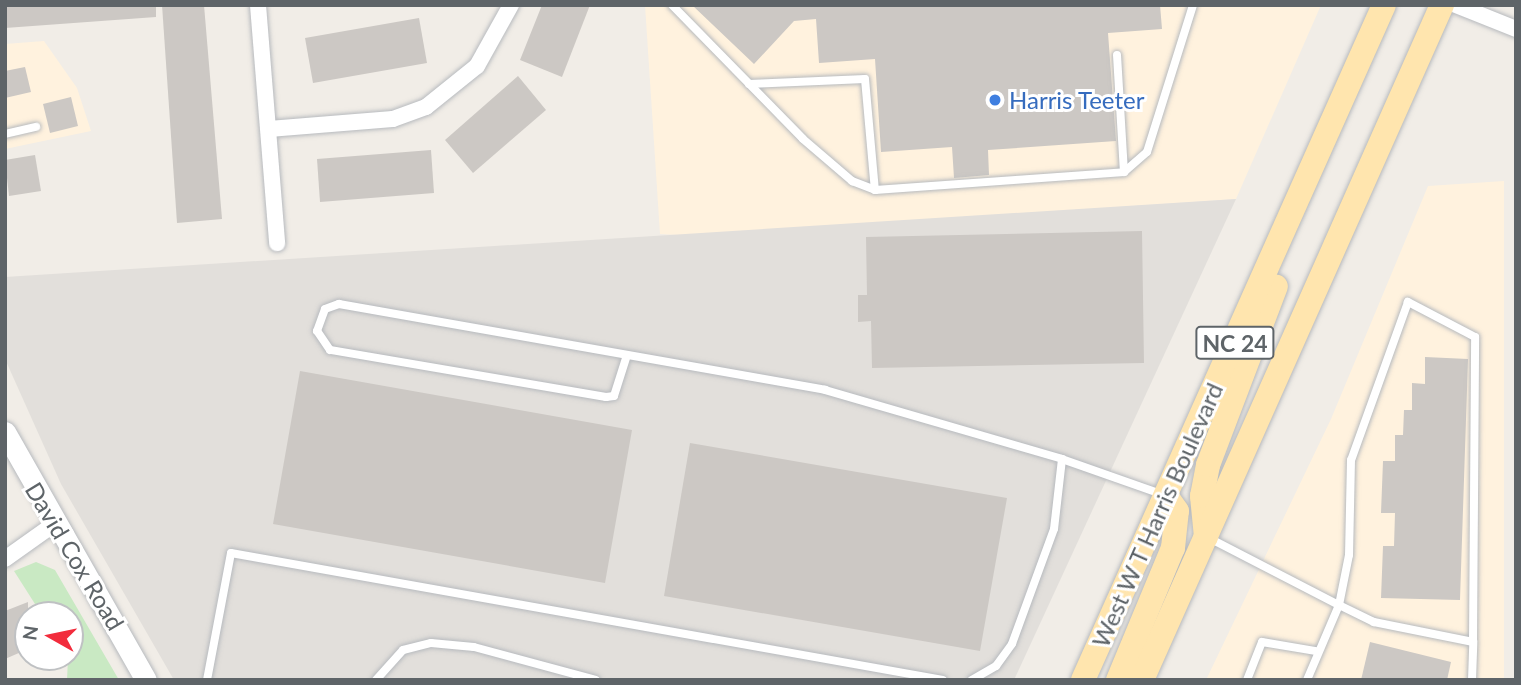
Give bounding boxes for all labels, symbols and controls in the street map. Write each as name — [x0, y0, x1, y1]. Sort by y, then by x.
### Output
place label: Harris Teeter — [1009, 86, 1145, 114]
marker: Harris Teeter — [987, 92, 1003, 108]
road number: NC 24 — [1195, 324, 1275, 362]
street label: West W T Harris Boulevard — [1085, 377, 1229, 653]
street label: David Cox Road — [20, 477, 130, 635]
north arrow — [14, 601, 84, 671]
text: N — [17, 624, 42, 642]

